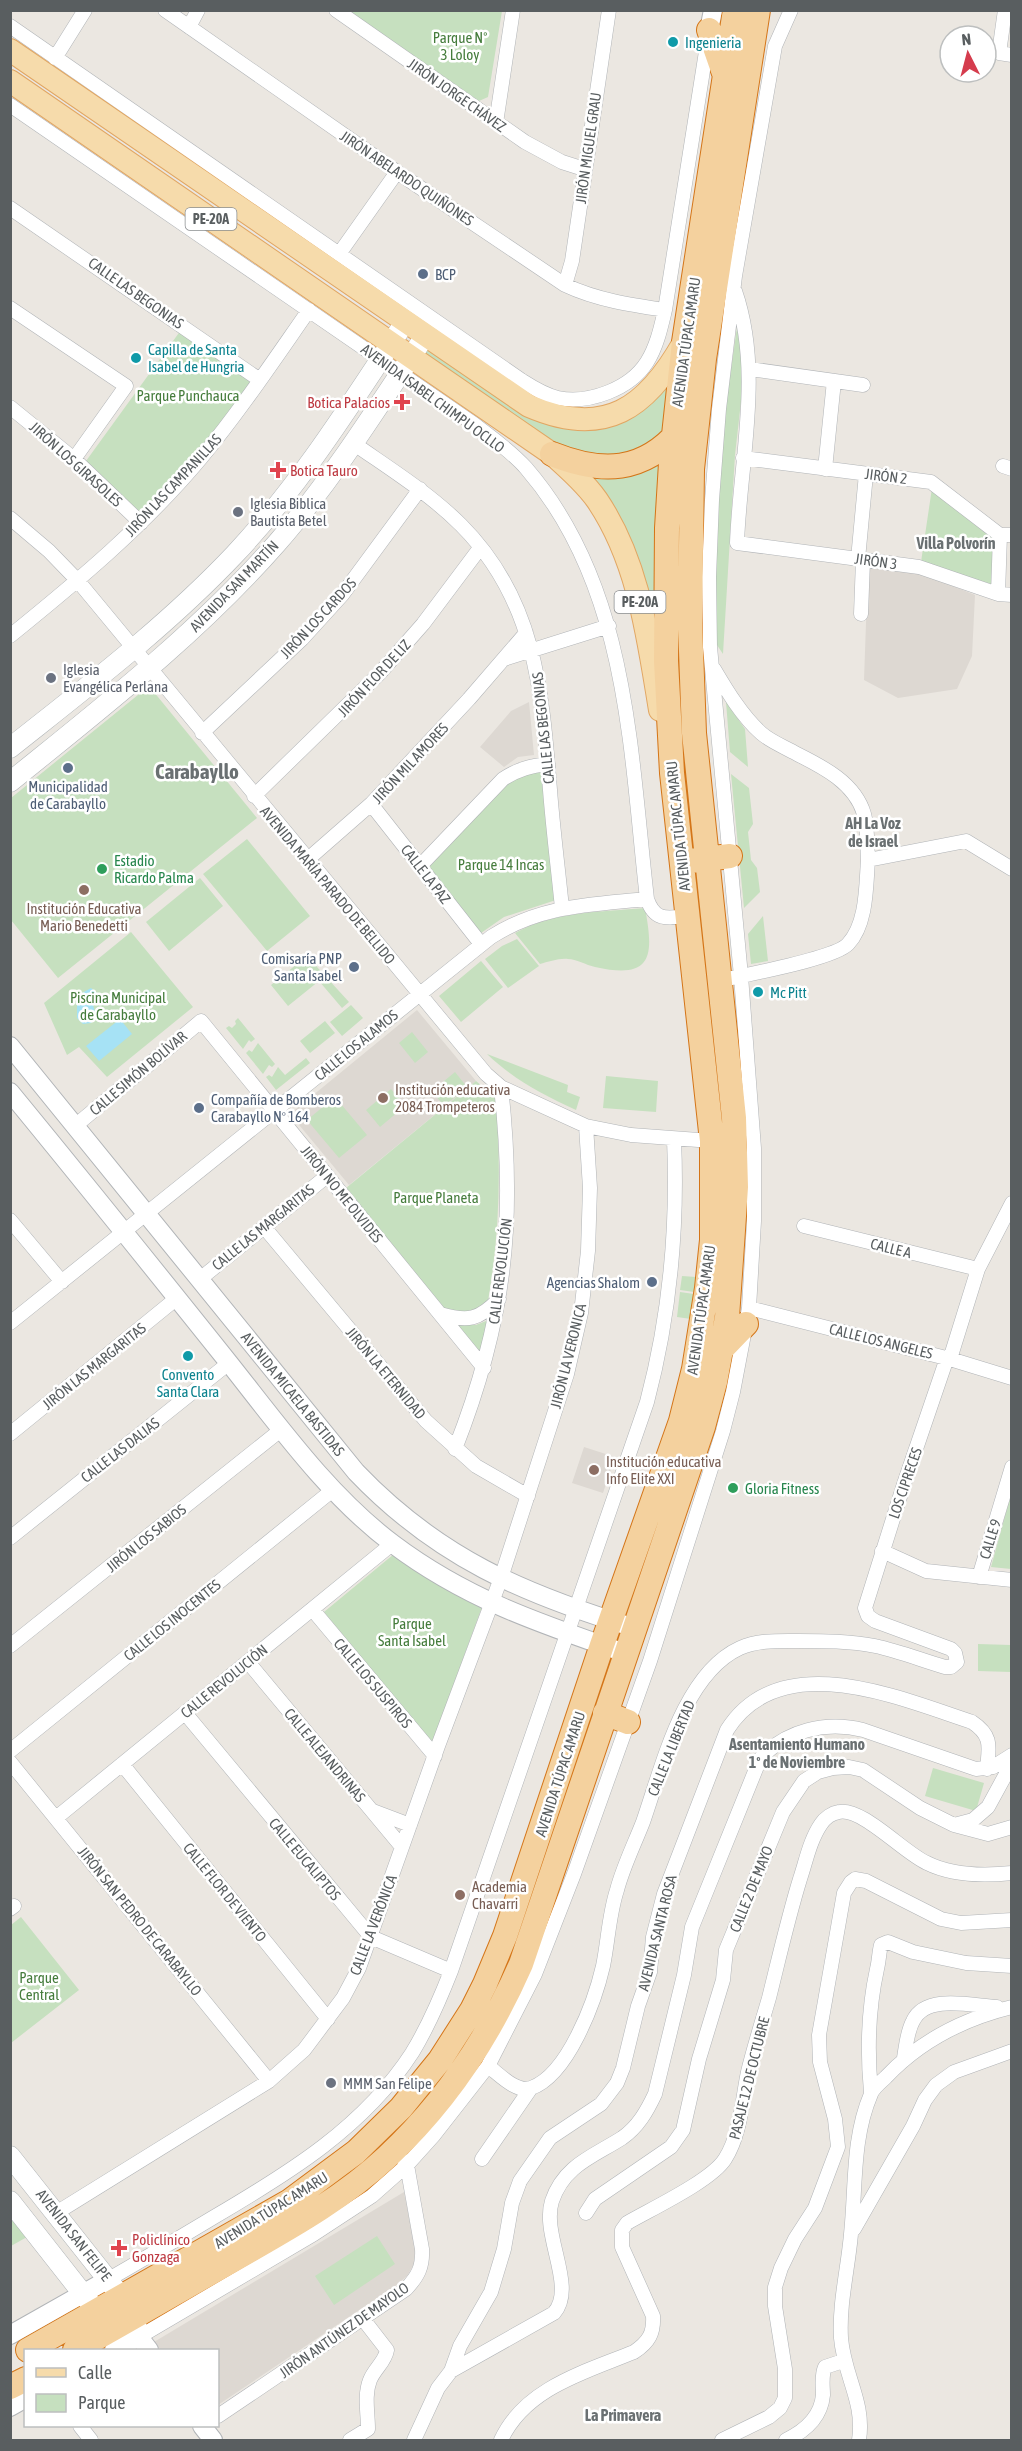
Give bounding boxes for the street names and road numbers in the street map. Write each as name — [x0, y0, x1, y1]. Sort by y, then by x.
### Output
street label: JIRÓN JORGE CHÁVEZ — [405, 55, 510, 135]
street label: JIRÓN MIGUEL GRAU — [572, 91, 604, 205]
street label: JIRÓN ABELARDO QUIÑONES — [337, 127, 477, 229]
road number: PE-20A — [186, 208, 236, 230]
street label: CALLE LAS BEGONIAS — [85, 254, 187, 332]
street label: AVENIDA TÚPAC AMARU — [668, 276, 704, 408]
street label: AVENIDA ISABEL CHIMPU OCLLO — [358, 340, 508, 456]
street label: JIRÓN LOS GIRASOLES — [26, 418, 126, 510]
street label: JIRÓN LAS CAMPANILLAS — [121, 430, 225, 540]
street label: JIRÓN 2 — [864, 465, 908, 487]
street label: AVENIDA SAN MARTÍN — [186, 537, 282, 635]
street label: JIRÓN 3 — [854, 550, 898, 572]
street label: JIRÓN LOS CARDOS — [277, 574, 359, 662]
road number: PE-20A — [614, 591, 666, 613]
street label: JIRÓN FLOR DE LIZ — [334, 636, 414, 720]
street label: CALLE LAS BEGONIAS — [529, 671, 557, 785]
street label: JIRÓN MIL AMORES — [368, 719, 452, 807]
street label: AVENIDA TÚPAC AMARU — [663, 760, 693, 892]
street label: AVENIDA MARÍA PARADO DE BELLIDO — [257, 803, 399, 967]
street label: CALLE LA PAZ — [398, 841, 454, 907]
street label: CALLE LOS ALAMOS — [311, 1006, 401, 1084]
street label: CALLE SIMÓN BOLÍVAR — [86, 1027, 190, 1119]
street label: JIRÓN NO ME OLVIDES — [298, 1142, 386, 1246]
street label: CALLE LAS MARGARITAS — [208, 1181, 318, 1273]
street label: CALLE REVOLUCIÓN — [485, 1217, 515, 1325]
street label: CALLE A — [869, 1235, 914, 1261]
street label: AVENIDA TÚPAC AMARU — [683, 1244, 719, 1376]
street label: JIRÓN LA VERONICA — [547, 1301, 589, 1410]
street label: JIRÓN LAS MARGARITAS — [39, 1319, 149, 1413]
street label: CALLE LOS ANGELES — [828, 1320, 934, 1362]
street label: JIRÓN LA ETERNIDAD — [343, 1324, 429, 1422]
street label: AVENIDA MICAELA BASTIDAS — [238, 1329, 348, 1459]
street label: CALLE LAS DALIAS — [77, 1414, 163, 1486]
street label: LOS CIPRECES — [885, 1445, 925, 1521]
street label: JIRÓN LOS SABIOS — [103, 1501, 189, 1575]
street label: CALLE 9 — [976, 1517, 1004, 1561]
street label: CALLE LOS INOCENTES — [120, 1576, 224, 1664]
street label: CALLE LOS SUSPIROS — [331, 1635, 415, 1731]
street label: CALLE REVOLUCIÓN — [177, 1641, 271, 1721]
street label: CALLE LA LIBERTAD — [644, 1698, 698, 1798]
street label: CALLE ALEJANDRINAS — [281, 1705, 369, 1805]
street label: AVENIDA TÚPAC AMARU — [532, 1709, 588, 1839]
street label: CALLE EUCALIPTOS — [266, 1815, 344, 1903]
street label: CALLE FLOR DE VIENTO — [180, 1839, 270, 1945]
street label: JIRÓN SAN PEDRO DE CARABAYLLO — [75, 1843, 206, 1999]
street label: CALLE 2 DE MAYO — [726, 1843, 776, 1935]
street label: CALLE LA VERÓNICA — [346, 1872, 400, 1978]
street label: AVENIDA SANTA ROSA — [634, 1873, 680, 1993]
street label: PASAJE 12 DE OCTUBRE — [726, 2014, 773, 2141]
street label: AVENIDA TÚPAC AMARU — [211, 2168, 331, 2252]
street label: AVENIDA SAN FELIPE — [33, 2186, 115, 2285]
street label: JIRÓN ANTÚNEZ DE MAYOLO — [276, 2279, 412, 2381]

